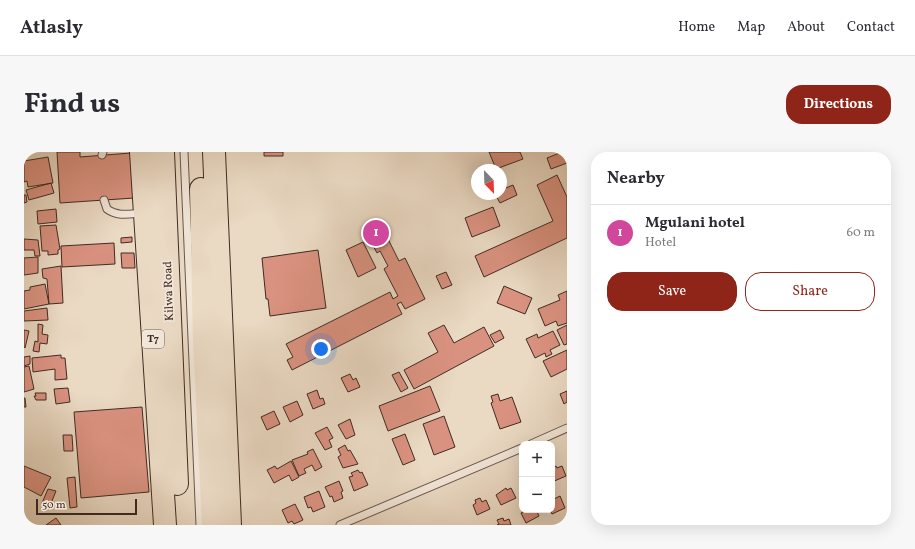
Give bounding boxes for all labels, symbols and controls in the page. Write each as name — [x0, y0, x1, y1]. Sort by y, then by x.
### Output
text: Atlasly — [20, 15, 83, 41]
text: Home — [678, 18, 715, 37]
text: Map — [737, 18, 765, 37]
text: About — [787, 18, 825, 37]
text: Contact — [847, 18, 895, 37]
text: Find us — [24, 85, 120, 124]
button: Directions — [786, 85, 891, 124]
north arrow — [471, 164, 507, 200]
text: Nearby — [607, 167, 665, 190]
text: Mgulani hotel — [645, 213, 745, 234]
pin: 1 — [363, 218, 389, 248]
text: 1 — [617, 224, 623, 242]
text: 60 m — [847, 224, 875, 242]
text: Hotel — [645, 234, 676, 252]
street label: Kilwa Road — [160, 260, 178, 321]
button: Save — [607, 272, 737, 311]
button: Share — [745, 272, 875, 311]
road number: T7 — [142, 330, 164, 348]
your location — [311, 339, 331, 359]
map controls — [519, 441, 555, 513]
button: + — [519, 441, 555, 477]
button: − — [519, 477, 555, 513]
scale bar — [36, 497, 137, 516]
text: 50 m — [42, 498, 66, 513]

